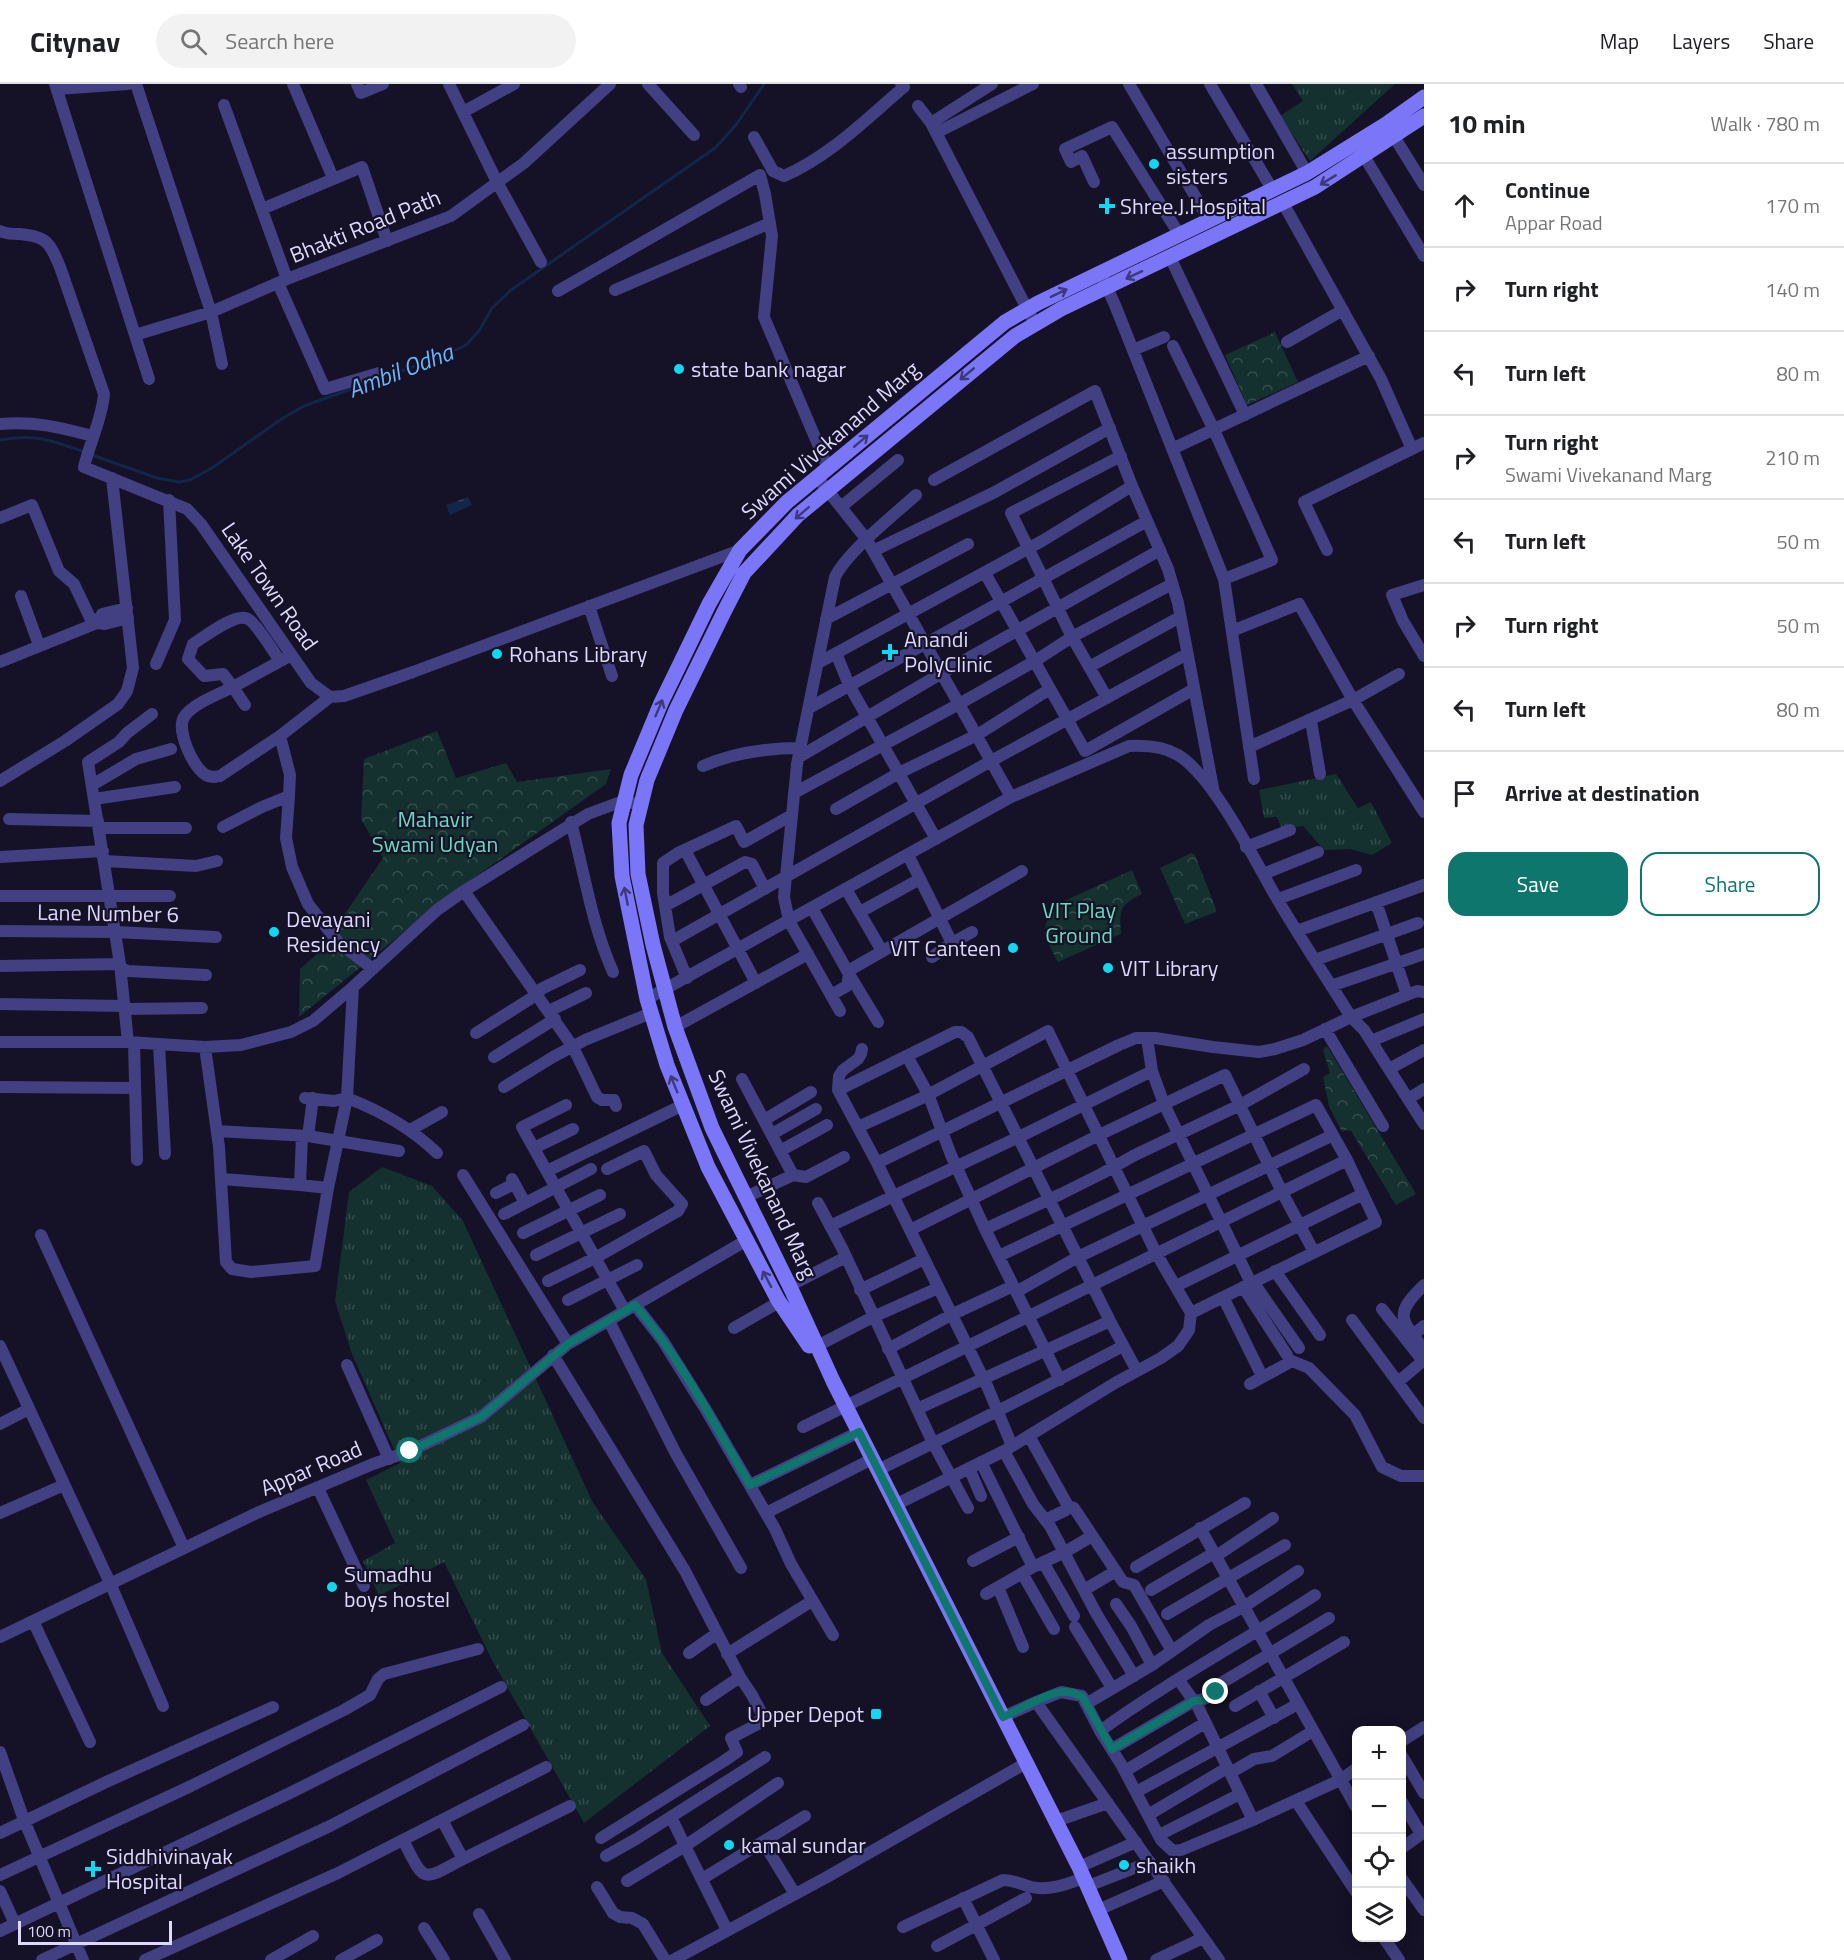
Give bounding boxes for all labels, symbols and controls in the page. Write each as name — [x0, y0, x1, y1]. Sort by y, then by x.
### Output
search box — [156, 14, 576, 68]
text: Citynav — [30, 20, 120, 63]
text: Search here — [225, 24, 334, 58]
icon: search — [177, 25, 210, 58]
text: Map — [1600, 25, 1639, 57]
text: Layers — [1672, 25, 1730, 57]
text: Share — [1763, 25, 1814, 57]
text: 10 min — [1448, 104, 1526, 143]
text: Walk · 780 m — [1711, 108, 1820, 139]
place label: assumption sisters — [1166, 134, 1275, 193]
marker: assumption sisters — [1147, 157, 1161, 171]
text: Continue — [1505, 173, 1590, 207]
one-way arrow — [1320, 174, 1337, 186]
street label: Bhakti Road Path — [284, 180, 446, 272]
place label: Shree.J.Hospital — [1120, 189, 1266, 223]
icon: ahead — [1448, 189, 1481, 222]
text: 170 m — [1765, 190, 1820, 221]
marker: Shree.J.Hospital — [1098, 197, 1116, 215]
text: Appar Road — [1505, 207, 1603, 238]
one-way arrow — [1125, 269, 1143, 281]
text: Turn right — [1505, 272, 1599, 306]
icon: right — [1448, 273, 1481, 306]
text: 140 m — [1765, 274, 1820, 305]
one-way arrow — [1050, 286, 1068, 298]
water label: Ambil Odha — [342, 333, 460, 407]
place label: state bank nagar — [691, 352, 847, 386]
street label: Swami Vivekanand Marg — [733, 353, 927, 527]
text: Turn left — [1505, 356, 1586, 390]
icon: left — [1448, 357, 1481, 390]
text: 80 m — [1776, 358, 1820, 389]
marker: state bank nagar — [672, 362, 686, 376]
one-way arrow — [959, 368, 975, 381]
text: Turn right — [1505, 425, 1599, 459]
one-way arrow — [853, 434, 869, 447]
icon: right — [1448, 441, 1481, 474]
text: 210 m — [1765, 442, 1820, 473]
text: Swami Vivekanand Marg — [1505, 459, 1712, 490]
one-way arrow — [794, 506, 809, 520]
street label: Lake Town Road — [213, 515, 327, 657]
text: Turn left — [1505, 524, 1586, 558]
icon: left — [1448, 525, 1481, 558]
text: 50 m — [1776, 526, 1820, 557]
text: Turn right — [1505, 608, 1599, 642]
icon: right — [1448, 609, 1481, 642]
text: 50 m — [1776, 610, 1820, 641]
place label: Anandi PolyClinic — [904, 622, 992, 681]
place label: Rohans Library — [509, 637, 648, 671]
marker: Anandi PolyClinic — [881, 643, 899, 661]
marker: Rohans Library — [490, 647, 504, 661]
text: Turn left — [1505, 692, 1586, 726]
icon: left — [1448, 693, 1481, 726]
text: 80 m — [1776, 694, 1820, 725]
one-way arrow — [654, 700, 665, 718]
text: Arrive at destination — [1505, 776, 1700, 810]
icon: arrive — [1448, 777, 1481, 810]
park label: Mahavir Swami Udyan — [372, 802, 498, 861]
button: Save — [1448, 852, 1628, 916]
button: Share — [1640, 852, 1820, 916]
one-way arrow — [620, 886, 631, 906]
park label: VIT Play Ground — [1042, 893, 1117, 952]
street label: Lane Number 6 — [37, 895, 179, 931]
place label: Devayani Residency — [286, 902, 381, 961]
marker: Devayani Residency — [267, 925, 281, 939]
place label: VIT Canteen — [890, 931, 1001, 965]
marker: VIT Canteen — [1006, 941, 1020, 955]
place label: VIT Library — [1120, 951, 1219, 985]
marker: VIT Library — [1101, 961, 1115, 975]
street label: Swami Vivekanand Marg — [700, 1064, 826, 1284]
one-way arrow — [668, 1075, 679, 1094]
one-way arrow — [761, 1271, 773, 1288]
street label: Appar Road — [255, 1431, 367, 1505]
route start — [396, 1437, 422, 1463]
place label: Sumadhu boys hostel — [344, 1557, 450, 1616]
marker: Sumadhu boys hostel — [325, 1580, 339, 1594]
route end — [1202, 1678, 1228, 1704]
place label: Upper Depot — [747, 1697, 864, 1731]
marker: Upper Depot — [869, 1707, 883, 1721]
map controls — [1352, 1726, 1406, 1942]
button: + — [1352, 1726, 1406, 1780]
button: − — [1352, 1780, 1406, 1834]
place label: kamal sundar — [741, 1828, 866, 1862]
button: locate — [1352, 1834, 1406, 1888]
marker: kamal sundar — [722, 1838, 736, 1852]
place label: Siddhivinayak Hospital — [106, 1839, 233, 1898]
place label: shaikh — [1136, 1848, 1196, 1882]
marker: shaikh — [1117, 1858, 1131, 1872]
marker: Siddhivinayak Hospital — [84, 1860, 102, 1878]
button: layers — [1352, 1888, 1406, 1942]
scale bar — [18, 1918, 172, 1946]
text: 100 m — [27, 1919, 71, 1943]

